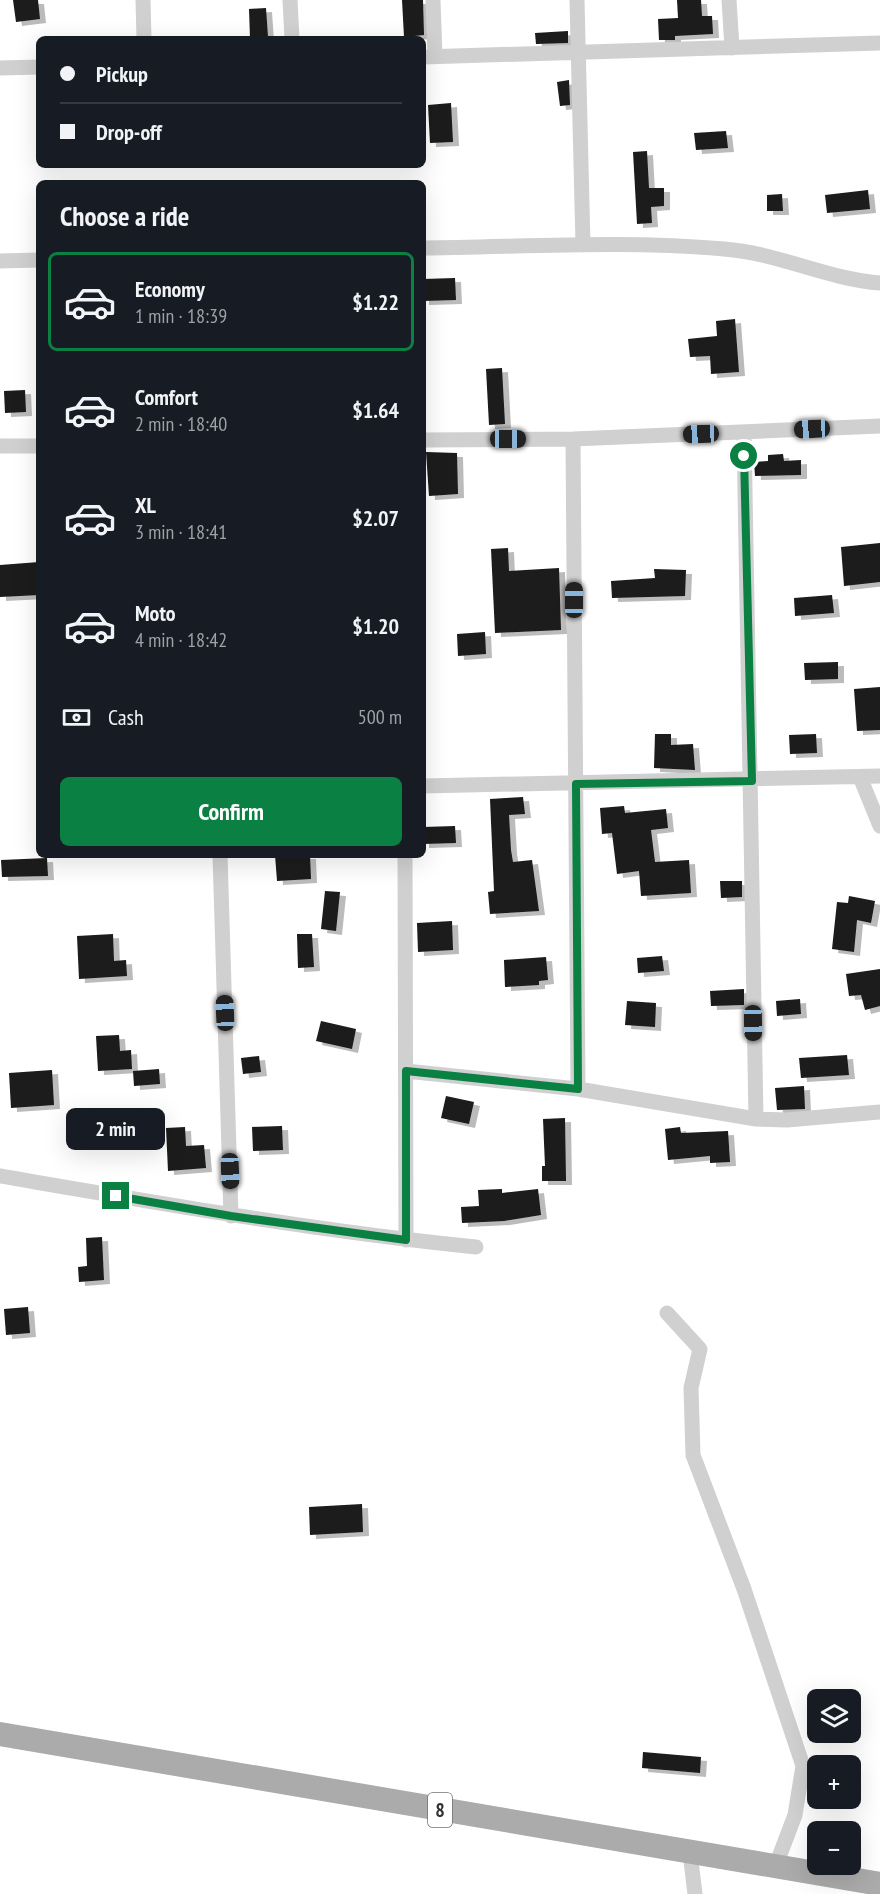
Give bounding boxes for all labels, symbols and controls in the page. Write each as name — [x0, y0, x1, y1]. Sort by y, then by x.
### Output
text: Pickup — [96, 60, 148, 88]
text: Drop-off — [96, 118, 162, 146]
text: Choose a ride — [60, 199, 189, 233]
icon: car — [63, 275, 117, 329]
text: Economy — [135, 275, 205, 303]
text: $1.22 — [352, 288, 399, 316]
text: 1 min · 18:39 — [135, 303, 227, 329]
icon: car — [63, 383, 117, 437]
text: Comfort — [135, 383, 198, 411]
text: $1.64 — [352, 396, 399, 424]
text: 2 min · 18:40 — [135, 411, 227, 437]
car — [794, 419, 830, 439]
car — [683, 424, 719, 444]
car — [490, 430, 526, 448]
route start — [730, 442, 757, 469]
icon: car — [63, 491, 117, 545]
text: XL — [135, 491, 156, 519]
text: $2.07 — [352, 504, 399, 532]
text: 3 min · 18:41 — [135, 519, 227, 545]
car — [565, 582, 583, 618]
icon: car — [63, 599, 117, 653]
text: Moto — [135, 599, 176, 627]
text: $1.20 — [352, 612, 399, 640]
text: 4 min · 18:42 — [135, 627, 227, 653]
icon: cash — [60, 701, 93, 734]
text: Cash — [108, 703, 144, 731]
text: 500 m — [358, 704, 402, 730]
button: Confirm — [60, 777, 402, 846]
car — [215, 995, 235, 1031]
car — [744, 1005, 762, 1041]
callout: 2 min — [66, 1109, 166, 1151]
text: 2 min — [95, 1116, 136, 1142]
car — [220, 1153, 240, 1189]
route end — [102, 1182, 129, 1209]
map controls — [807, 1689, 861, 1875]
button: layers — [807, 1689, 861, 1743]
button: + — [807, 1755, 861, 1809]
road number: 8 — [428, 1793, 452, 1827]
button: − — [807, 1821, 861, 1875]

